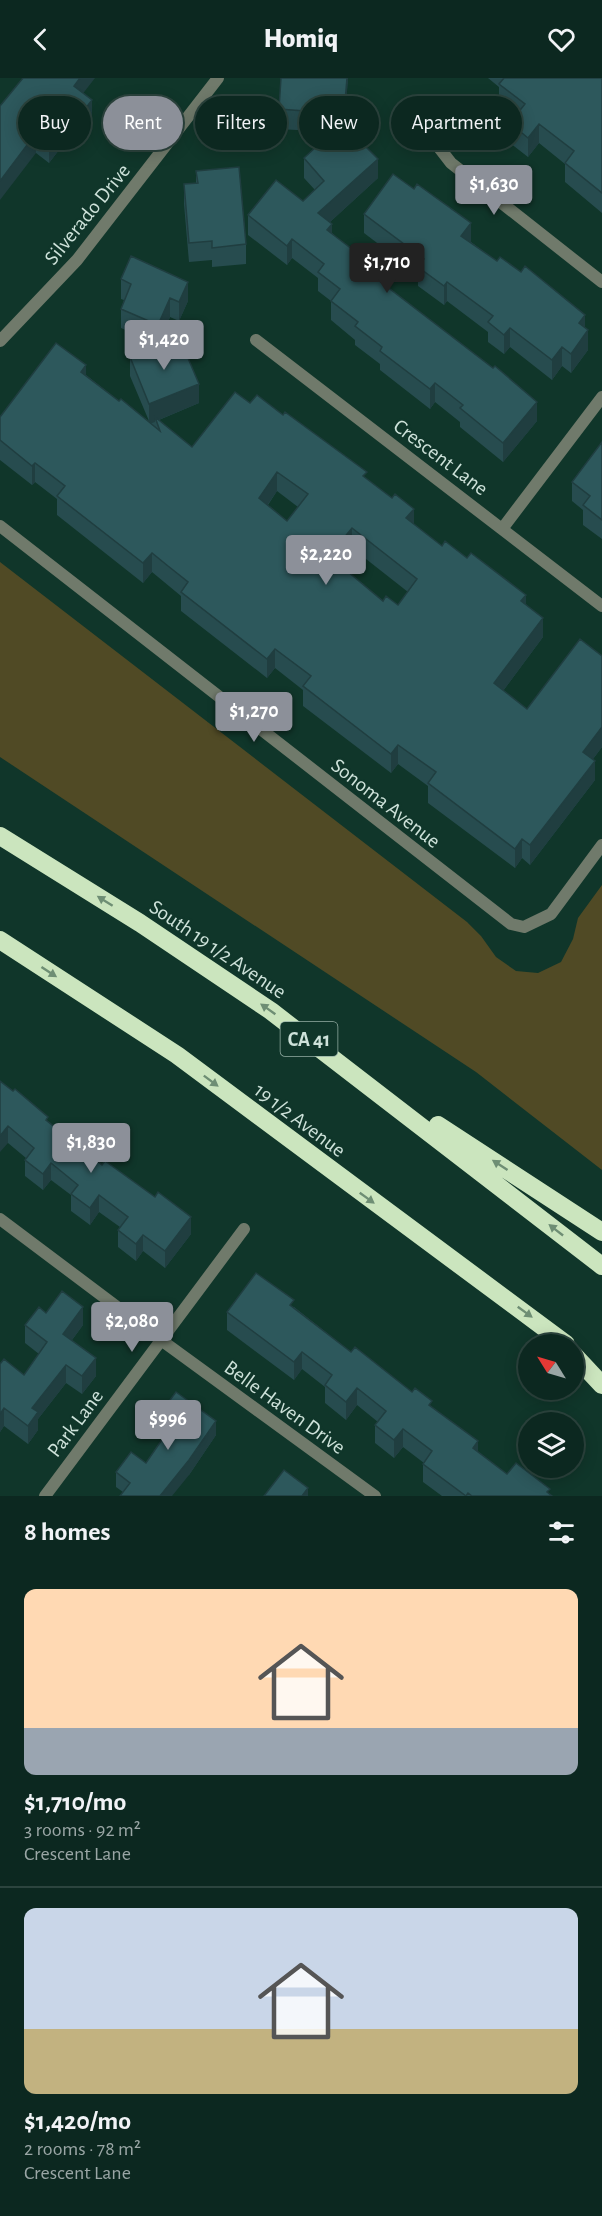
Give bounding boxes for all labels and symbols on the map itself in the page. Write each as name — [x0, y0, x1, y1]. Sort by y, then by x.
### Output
street label: Silverado Drive — [41, 160, 134, 269]
pin: $1,630 — [445, 165, 543, 216]
pin: $1,710 — [338, 243, 436, 294]
pin: $1,420 — [115, 320, 213, 371]
street label: Crescent Lane — [390, 415, 492, 500]
pin: $2,220 — [277, 535, 375, 586]
pin: $1,270 — [205, 692, 303, 743]
street label: Sonoma Avenue — [327, 755, 444, 852]
one-way arrow — [97, 896, 113, 907]
street label: South 19 1/2 Avenue — [146, 896, 290, 1003]
one-way arrow — [41, 966, 57, 977]
one-way arrow — [260, 1003, 276, 1015]
road number: CA 41 — [280, 1022, 338, 1056]
one-way arrow — [203, 1074, 218, 1086]
street label: 19 1/2 Avenue — [250, 1080, 349, 1161]
pin: $1,830 — [42, 1123, 140, 1174]
one-way arrow — [493, 1159, 509, 1171]
one-way arrow — [358, 1192, 374, 1204]
one-way arrow — [548, 1223, 564, 1236]
pin: $2,080 — [83, 1302, 181, 1353]
one-way arrow — [516, 1306, 532, 1318]
north arrow — [518, 1334, 584, 1400]
street label: Belle Haven Drive — [220, 1357, 349, 1458]
street label: Park Lane — [43, 1386, 107, 1461]
pin: $996 — [132, 1400, 204, 1451]

